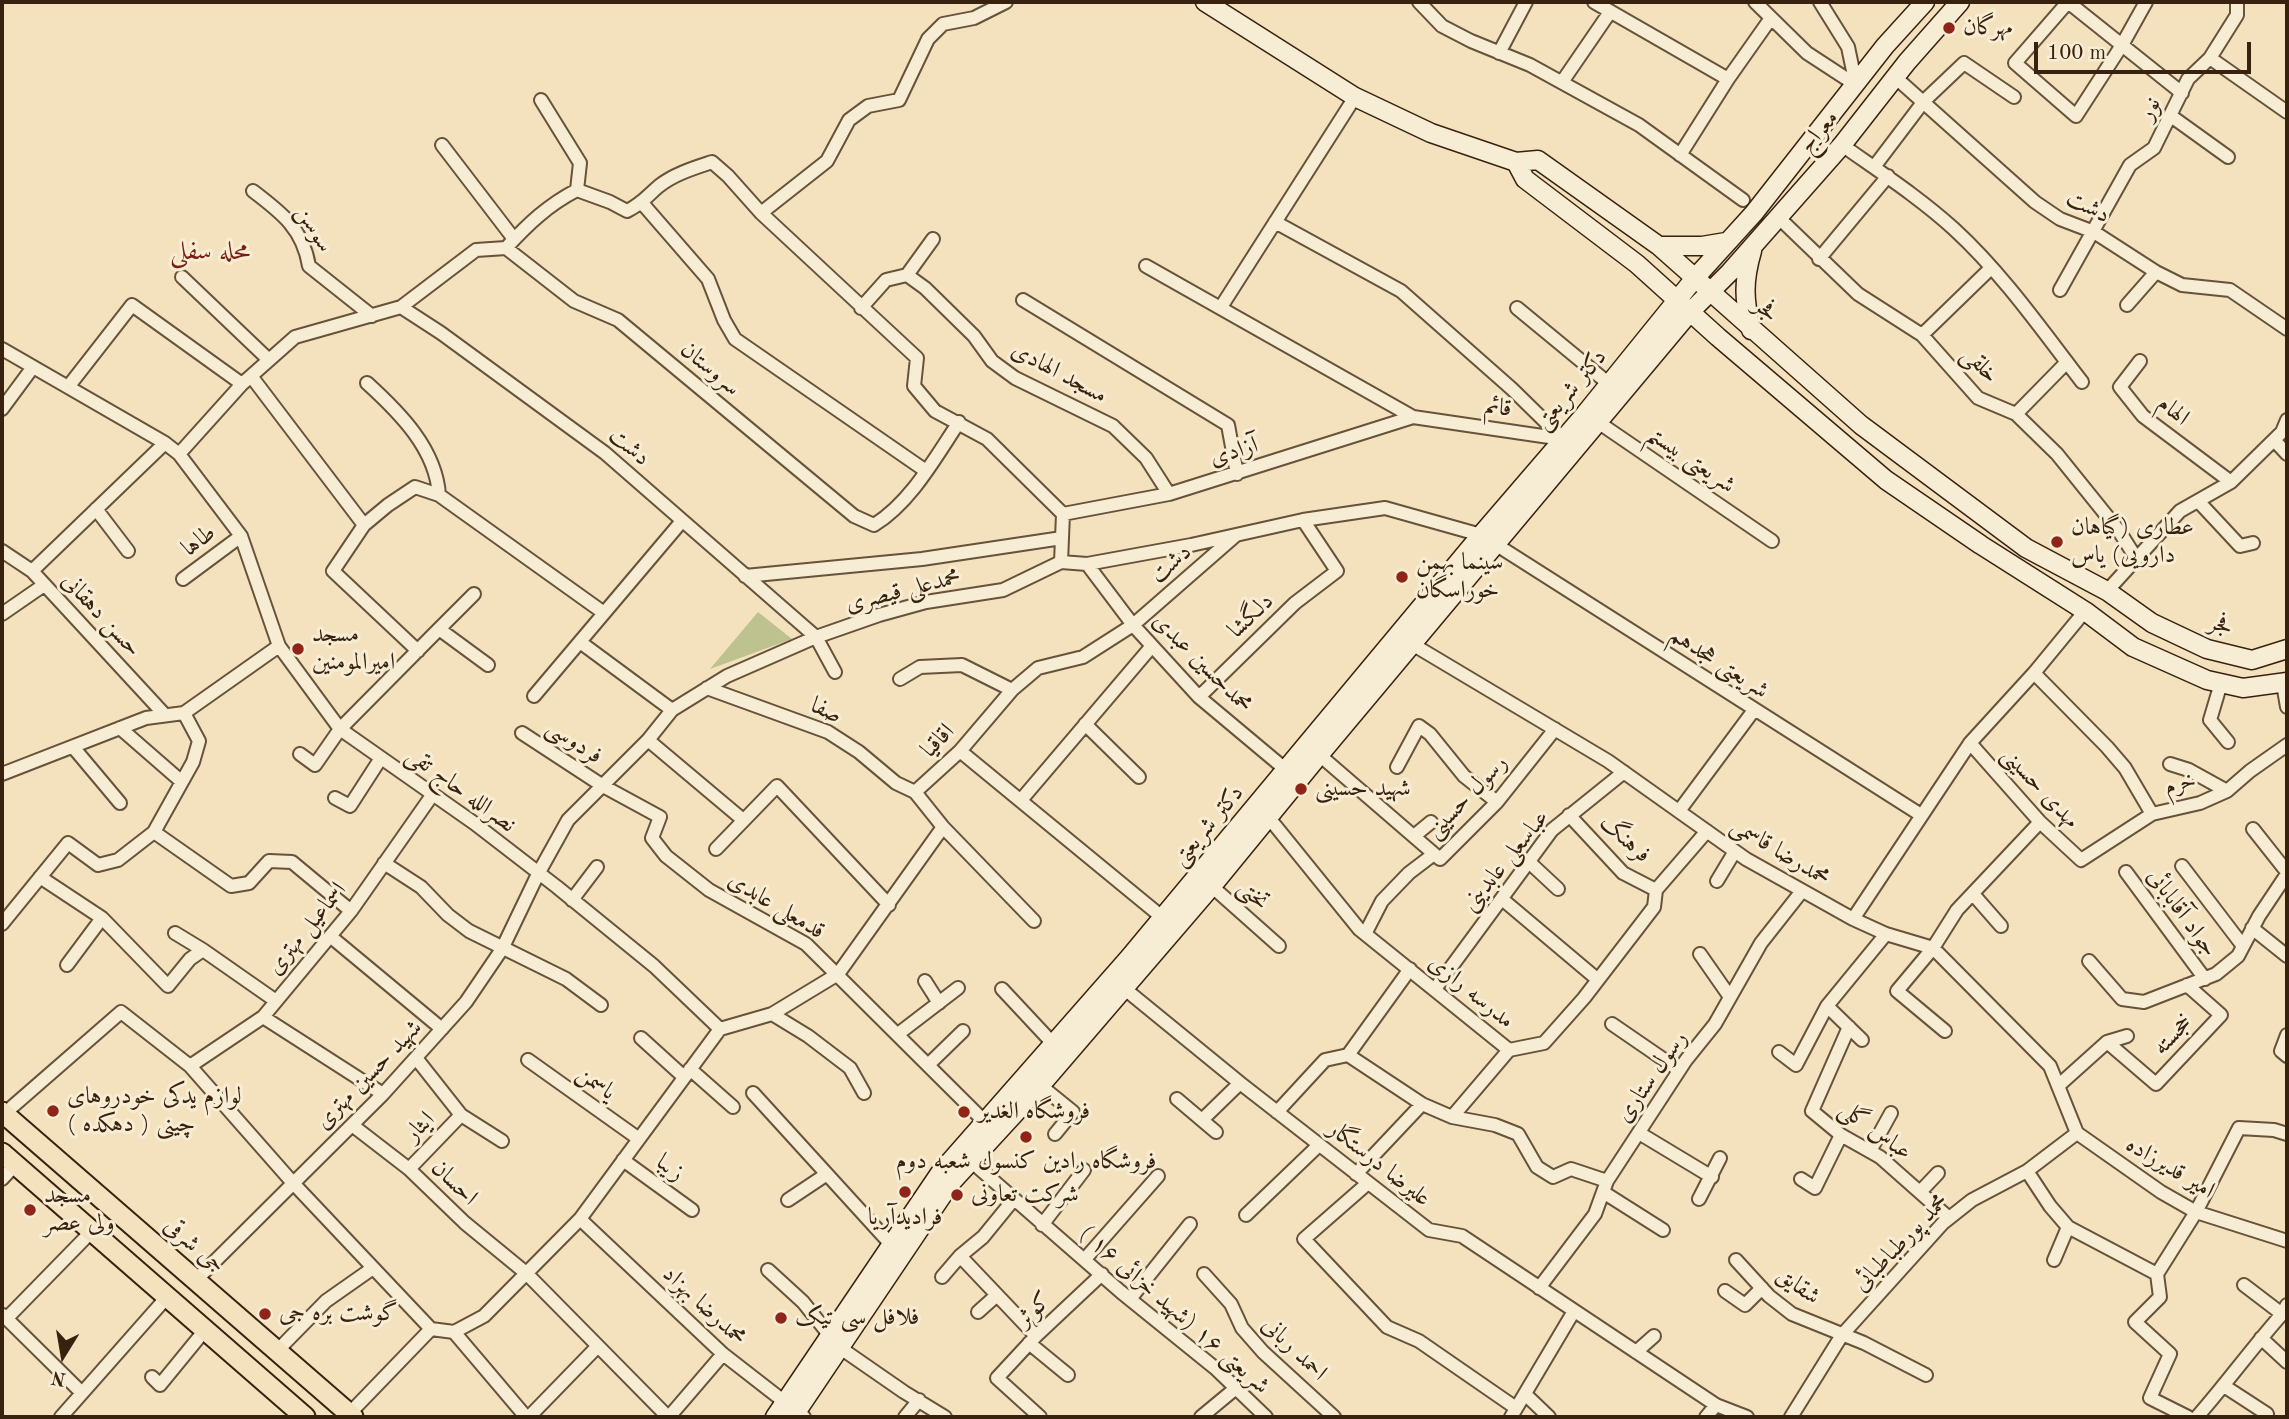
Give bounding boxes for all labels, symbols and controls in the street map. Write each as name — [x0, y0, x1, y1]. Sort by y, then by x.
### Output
place label: مهرگان — [1963, 14, 2013, 42]
marker: مهرگان — [1941, 20, 1957, 36]
scale bar — [2037, 28, 2254, 72]
text: 100 m — [2047, 43, 2106, 64]
street label: نور — [2132, 92, 2168, 126]
street label: معراج — [1793, 105, 1845, 159]
street label: دشت — [2061, 184, 2115, 230]
street label: سوسن — [289, 200, 339, 258]
district label: محله سفلی — [170, 236, 250, 268]
street label: فجر — [1747, 291, 1785, 329]
street label: سروستان — [674, 336, 746, 402]
street label: مسجد الهادی — [1006, 336, 1112, 410]
street label: خلقی — [1955, 340, 2005, 390]
street label: دکتر شریعتی — [1529, 344, 1613, 436]
street label: الهام — [2151, 390, 2195, 432]
street label: قائم — [1483, 392, 1513, 424]
street label: شریعتی بیستم — [1641, 420, 1741, 500]
street label: دشت — [602, 421, 656, 473]
street label: آزادی — [1206, 431, 1262, 473]
place label: عطاری (گیاهان دارویی) یاس — [2071, 514, 2194, 570]
street label: طاها — [176, 519, 222, 563]
marker: عطاری (گیاهان دارویی) یاس — [2049, 534, 2065, 550]
street label: دشت — [1144, 538, 1198, 590]
place label: سینما بهمن خوراسگان — [1416, 549, 1503, 605]
street label: محمدعلی قیصری — [842, 563, 964, 619]
street label: حسن دهقانی — [55, 567, 147, 663]
marker: سینما بهمن خوراسگان — [1394, 569, 1410, 585]
street label: دلگشا — [1222, 587, 1280, 645]
street label: محمدحسین عبدی — [1146, 607, 1258, 719]
street label: فجر — [2205, 608, 2237, 642]
street label: شریعتی هجدهم — [1664, 620, 1774, 706]
place label: مسجد امیرالمومنین — [312, 621, 395, 677]
marker: مسجد امیرالمومنین — [290, 641, 306, 657]
street label: صفا — [806, 691, 846, 731]
street label: فردوسی — [540, 713, 608, 771]
street label: اقاقیا — [915, 718, 961, 764]
street label: نصرالله حاج تقی — [401, 741, 521, 839]
street label: مهدی حسینی — [1995, 741, 2085, 835]
street label: رسول حسینی — [1420, 749, 1514, 845]
street label: خرم — [2161, 766, 2199, 802]
place label: شهید حسینی — [1315, 775, 1411, 803]
street label: دکتر شریعتی — [1166, 780, 1250, 872]
marker: شهید حسینی — [1293, 781, 1309, 797]
street label: عباسعلی عابدینی — [1456, 804, 1556, 918]
street label: فرهنگ — [1593, 808, 1657, 870]
street label: محمدرضا قاسمی — [1725, 811, 1835, 893]
street label: جواد آقابابائی — [2140, 863, 2224, 963]
street label: قدمعلی عابدی — [722, 866, 830, 946]
street label: تختی — [1231, 873, 1275, 917]
street label: اسماعیل مهتری — [261, 877, 353, 981]
street label: مدرسه رازی — [1422, 949, 1520, 1035]
street label: خجسته — [2147, 1009, 2199, 1061]
street label: شهید حسین مهتری — [309, 1014, 429, 1136]
street label: رسول ستاری — [1610, 1025, 1694, 1129]
street label: یاسمن — [571, 1059, 621, 1107]
place label: لوازم یدکی خودروهای چینی ( دهکده ) — [67, 1083, 242, 1139]
street label: عباس گلی — [1833, 1095, 1917, 1167]
place label: فروشگاه الغدیر — [978, 1098, 1090, 1126]
marker: لوازم یدکی خودروهای چینی ( دهکده ) — [45, 1103, 61, 1119]
marker: فروشگاه الغدیر — [956, 1104, 972, 1120]
street label: ایثار — [399, 1106, 441, 1148]
street label: علیرضا درستگار — [1322, 1115, 1436, 1213]
marker: فروشگاه رادین کنسول شعبه دوم — [1018, 1129, 1034, 1145]
street label: امیر قدیرزاده — [2120, 1130, 2220, 1206]
street label: زیبا — [650, 1148, 690, 1188]
place label: فروشگاه رادین کنسول شعبه دوم — [896, 1148, 1156, 1176]
street label: احسان — [425, 1154, 483, 1212]
place label: شرکت تعاونی — [971, 1181, 1079, 1209]
place label: مسجد ولی عصر — [44, 1182, 115, 1238]
marker: فرادیدآریا — [897, 1184, 913, 1200]
marker: شرکت تعاونی — [949, 1187, 965, 1203]
street label: محمد پورطباطبائی — [1847, 1188, 1955, 1298]
marker: مسجد ولی عصر — [22, 1202, 38, 1218]
place label: فرادیدآریا — [868, 1204, 942, 1232]
street label: جی شرقی — [158, 1212, 230, 1280]
street label: شریعتی ۱۶ (شهید خزائی ۱۶ ) — [1073, 1219, 1275, 1401]
street label: محمدرضا بهزاد — [656, 1260, 752, 1352]
street label: شقایق — [1770, 1260, 1826, 1312]
street label: کوثر — [1010, 1286, 1058, 1334]
place label: گوشت بره جی — [279, 1300, 398, 1328]
place label: فلافل سی تیک — [795, 1304, 919, 1332]
marker: گوشت بره جی — [257, 1306, 273, 1322]
marker: فلافل سی تیک — [773, 1310, 789, 1326]
street label: احمد ربانی — [1255, 1311, 1333, 1387]
north arrow — [28, 1321, 98, 1391]
text: N — [50, 1366, 68, 1388]

